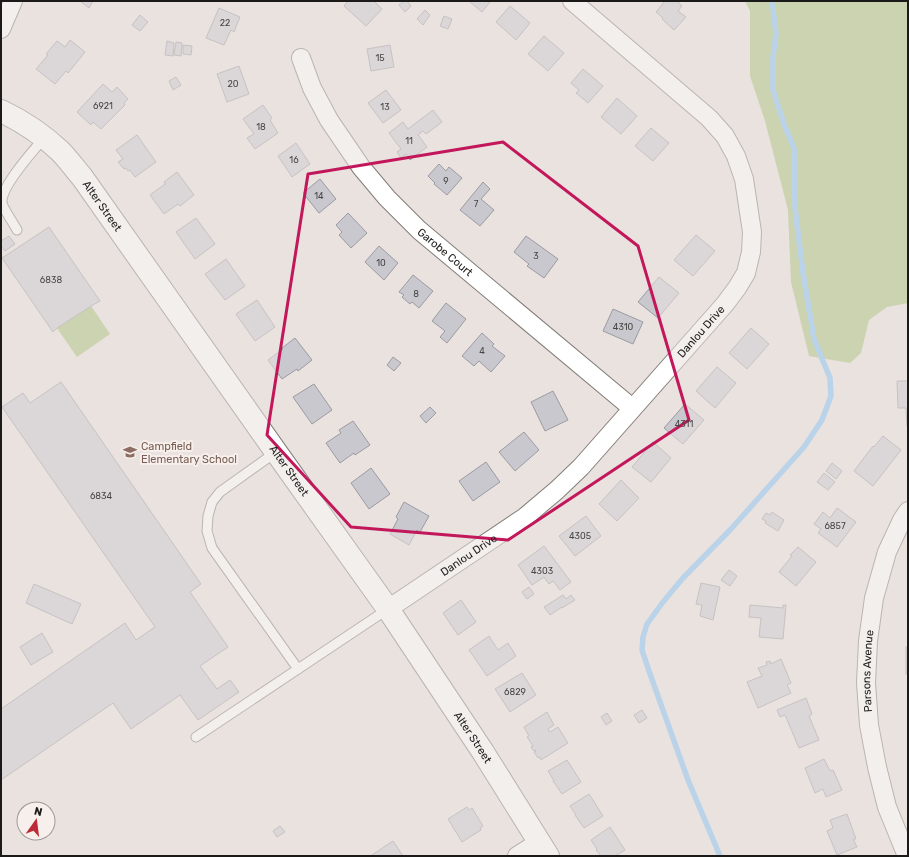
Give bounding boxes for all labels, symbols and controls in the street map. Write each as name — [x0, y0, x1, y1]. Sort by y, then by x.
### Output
house number: 22 — [220, 18, 230, 28]
house number: 15 — [375, 53, 385, 63]
house number: 20 — [228, 79, 239, 89]
house number: 6921 — [93, 101, 113, 111]
house number: 13 — [380, 102, 390, 112]
house number: 18 — [256, 122, 266, 132]
house number: 11 — [405, 136, 413, 146]
house number: 16 — [289, 155, 299, 165]
house number: 9 — [443, 176, 449, 186]
street label: Alter Street — [80, 178, 125, 234]
house number: 14 — [314, 191, 324, 201]
house number: 7 — [474, 199, 479, 209]
street label: Garobe Court — [415, 225, 476, 279]
house number: 3 — [533, 251, 539, 261]
house number: 10 — [376, 258, 386, 268]
house number: 6838 — [40, 275, 62, 285]
house number: 8 — [413, 289, 419, 299]
street label: Danlou Drive — [674, 303, 727, 360]
house number: 4310 — [613, 322, 633, 332]
house number: 4 — [479, 346, 485, 356]
house number: 4311 — [675, 419, 693, 429]
place label: Campfield Elementary School — [141, 440, 237, 466]
street label: Alter Street — [267, 443, 312, 499]
school or university icon: Campfield Elementary School — [122, 444, 138, 460]
house number: 6834 — [90, 491, 112, 501]
house number: 6857 — [824, 521, 846, 531]
street label: Danlou Drive — [438, 531, 499, 578]
house number: 4305 — [569, 531, 591, 541]
house number: 4303 — [531, 566, 553, 576]
street label: Parsons Avenue — [860, 629, 876, 713]
house number: 6829 — [504, 687, 526, 697]
street label: Alter Street — [451, 709, 495, 766]
north arrow — [16, 801, 56, 841]
text: N — [33, 805, 44, 819]

